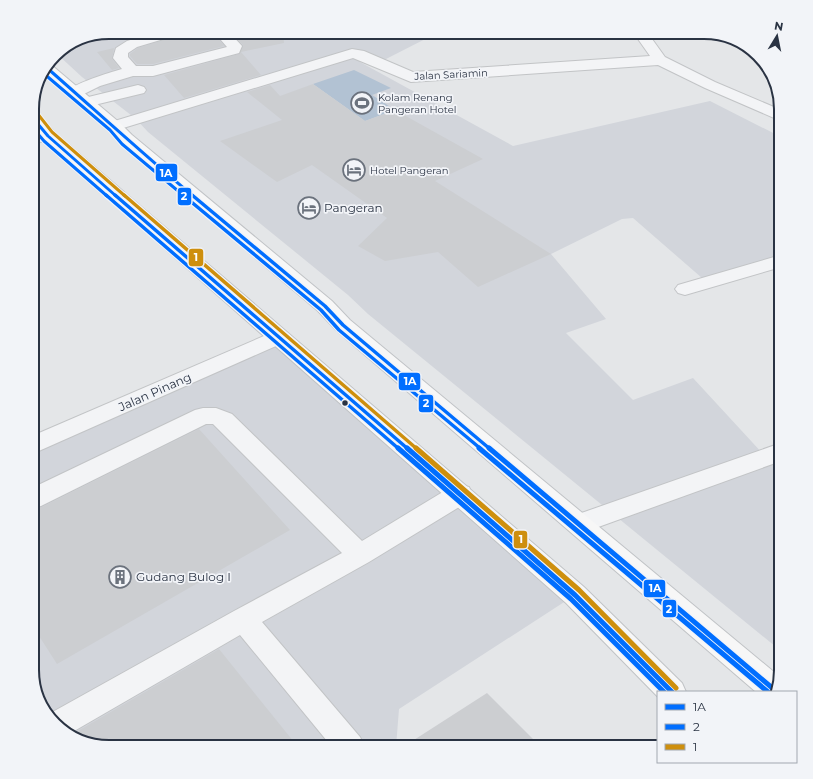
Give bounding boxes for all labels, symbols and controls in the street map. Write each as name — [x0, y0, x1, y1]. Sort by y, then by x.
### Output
north arrow — [757, 16, 797, 56]
text: N — [773, 18, 784, 34]
street label: Jalan Sariamin — [413, 66, 488, 83]
sports icon: Kolam Renang Pangeran Hotel — [349, 90, 375, 116]
place label: Kolam Renang Pangeran Hotel — [378, 91, 456, 116]
hotel icon: Hotel Pangeran — [341, 157, 367, 183]
line badge: 1A — [155, 163, 178, 182]
place label: Hotel Pangeran — [370, 164, 448, 177]
text: 1A — [160, 166, 173, 180]
line badge: 2 — [177, 187, 192, 206]
text: 2 — [181, 189, 188, 203]
hotel icon: Pangeran — [296, 195, 322, 221]
place label: Pangeran — [324, 200, 383, 215]
line badge: 1 — [188, 248, 204, 267]
text: 1 — [194, 250, 198, 264]
street label: Jalan Pinang — [115, 369, 193, 415]
line badge: 1A — [398, 372, 421, 391]
text: 1A — [404, 374, 417, 388]
line badge: 2 — [418, 394, 434, 413]
text: 2 — [423, 396, 430, 410]
unlabelled marker — [340, 398, 350, 408]
line badge: 1 — [513, 530, 528, 549]
text: 1 — [519, 532, 523, 546]
building icon: Gudang Bulog I — [107, 564, 133, 590]
place label: Gudang Bulog I — [136, 569, 231, 584]
line badge: 1A — [643, 579, 666, 598]
text: 1A — [649, 581, 662, 595]
line badge: 2 — [662, 599, 677, 618]
text: 2 — [666, 602, 673, 616]
legend — [657, 691, 797, 763]
text: 1A — [693, 699, 706, 714]
text: 2 — [693, 719, 700, 734]
text: 1 — [693, 739, 697, 754]

